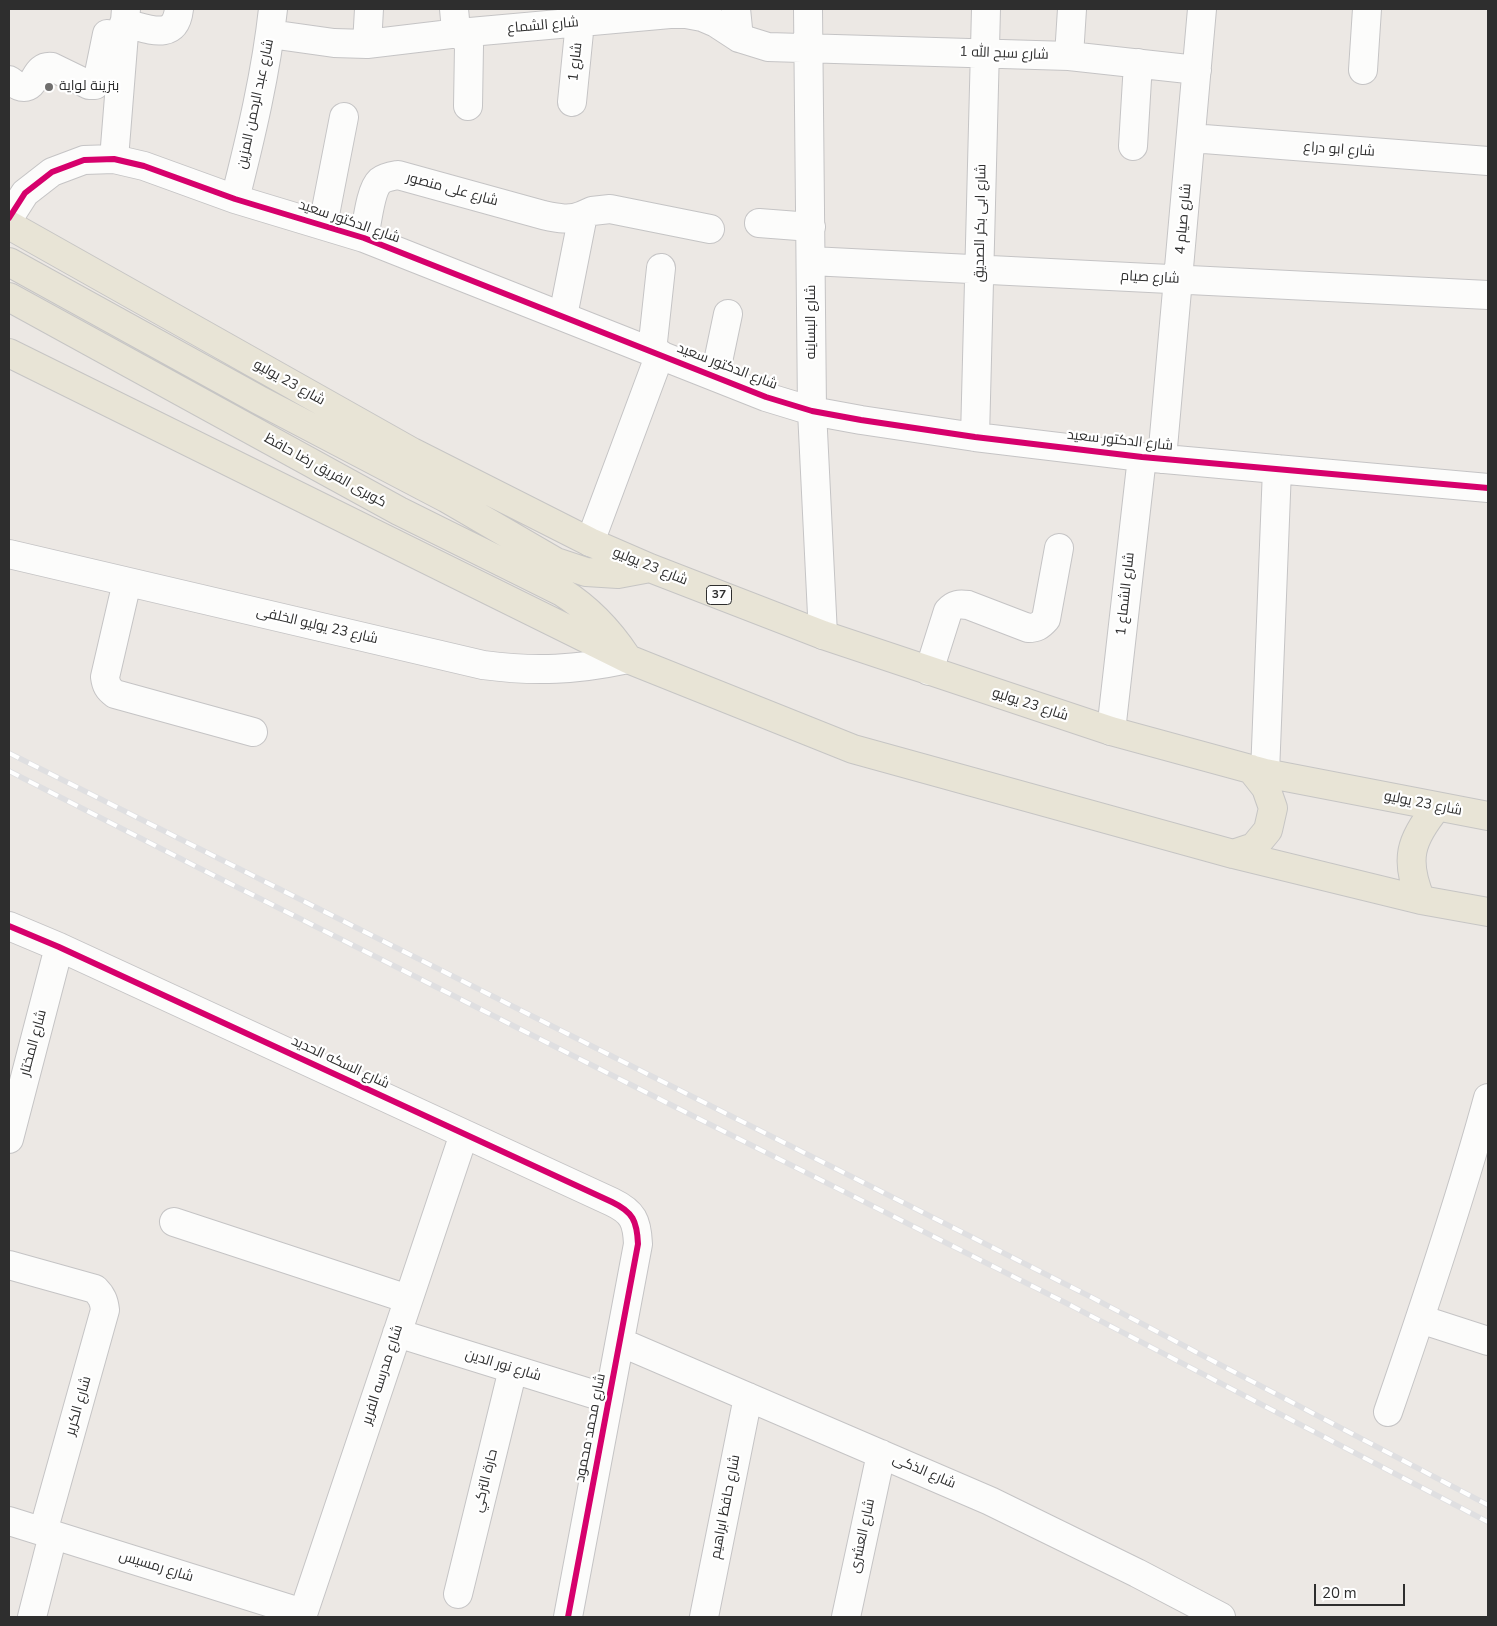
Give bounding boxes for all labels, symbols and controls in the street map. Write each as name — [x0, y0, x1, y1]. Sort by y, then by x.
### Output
street label: شارع الشماع — [507, 15, 579, 37]
street label: شارع عبد الرحمن المزين — [234, 37, 278, 171]
street label: شارع 1 — [566, 42, 586, 82]
street label: شارع سبح الله 1 — [959, 44, 1049, 64]
place label: بنزينة لواية — [59, 79, 119, 95]
marker: بنزينة لواية — [43, 81, 55, 93]
street label: شارع ابو دراع — [1303, 139, 1375, 161]
street label: شارع ابى بكر الصديق — [972, 164, 990, 282]
street label: شارع على منصور — [404, 170, 500, 210]
street label: شارع صيام 4 — [1173, 183, 1195, 255]
street label: شارع الدكتور سعيد — [296, 197, 402, 247]
street label: شارع صيام — [1120, 268, 1180, 288]
street label: شارع البساينه — [804, 285, 820, 359]
street label: شارع الدكتور سعيد — [674, 340, 780, 394]
street label: شارع 23 يوليو — [250, 357, 328, 409]
street label: شارع الدكتور سعيد — [1066, 427, 1174, 455]
street label: كوبرى الفريق رضا حافظ — [261, 430, 389, 512]
street label: شارع 23 يوليو — [610, 544, 690, 590]
street label: شارع الشماع 1 — [1113, 552, 1139, 636]
road number: 37 — [706, 586, 732, 604]
street label: شارع 23 يوليو الخلفى — [255, 604, 379, 648]
street label: شارع 23 يوليو — [990, 685, 1070, 725]
street label: شارع 23 يوليو — [1383, 788, 1463, 820]
street label: شارع المختار — [17, 1008, 51, 1078]
street label: شارع السكه الحديد — [288, 1033, 392, 1093]
street label: شارع مدرسه الفرير — [359, 1323, 407, 1427]
street label: شارع نور الدين — [463, 1346, 543, 1386]
street label: شارع محمد محمود — [572, 1372, 610, 1484]
street label: شارع الكرير — [63, 1374, 95, 1438]
street label: حارة التركي — [470, 1448, 502, 1514]
street label: شارع الذكى — [890, 1451, 958, 1493]
street label: شارع حافظ ابراهيم — [708, 1453, 744, 1561]
street label: شارع العشرى — [847, 1497, 879, 1575]
street label: شارع رمسيس — [117, 1548, 195, 1586]
scale bar — [1317, 1574, 1408, 1606]
text: 20 m — [1322, 1583, 1357, 1603]

